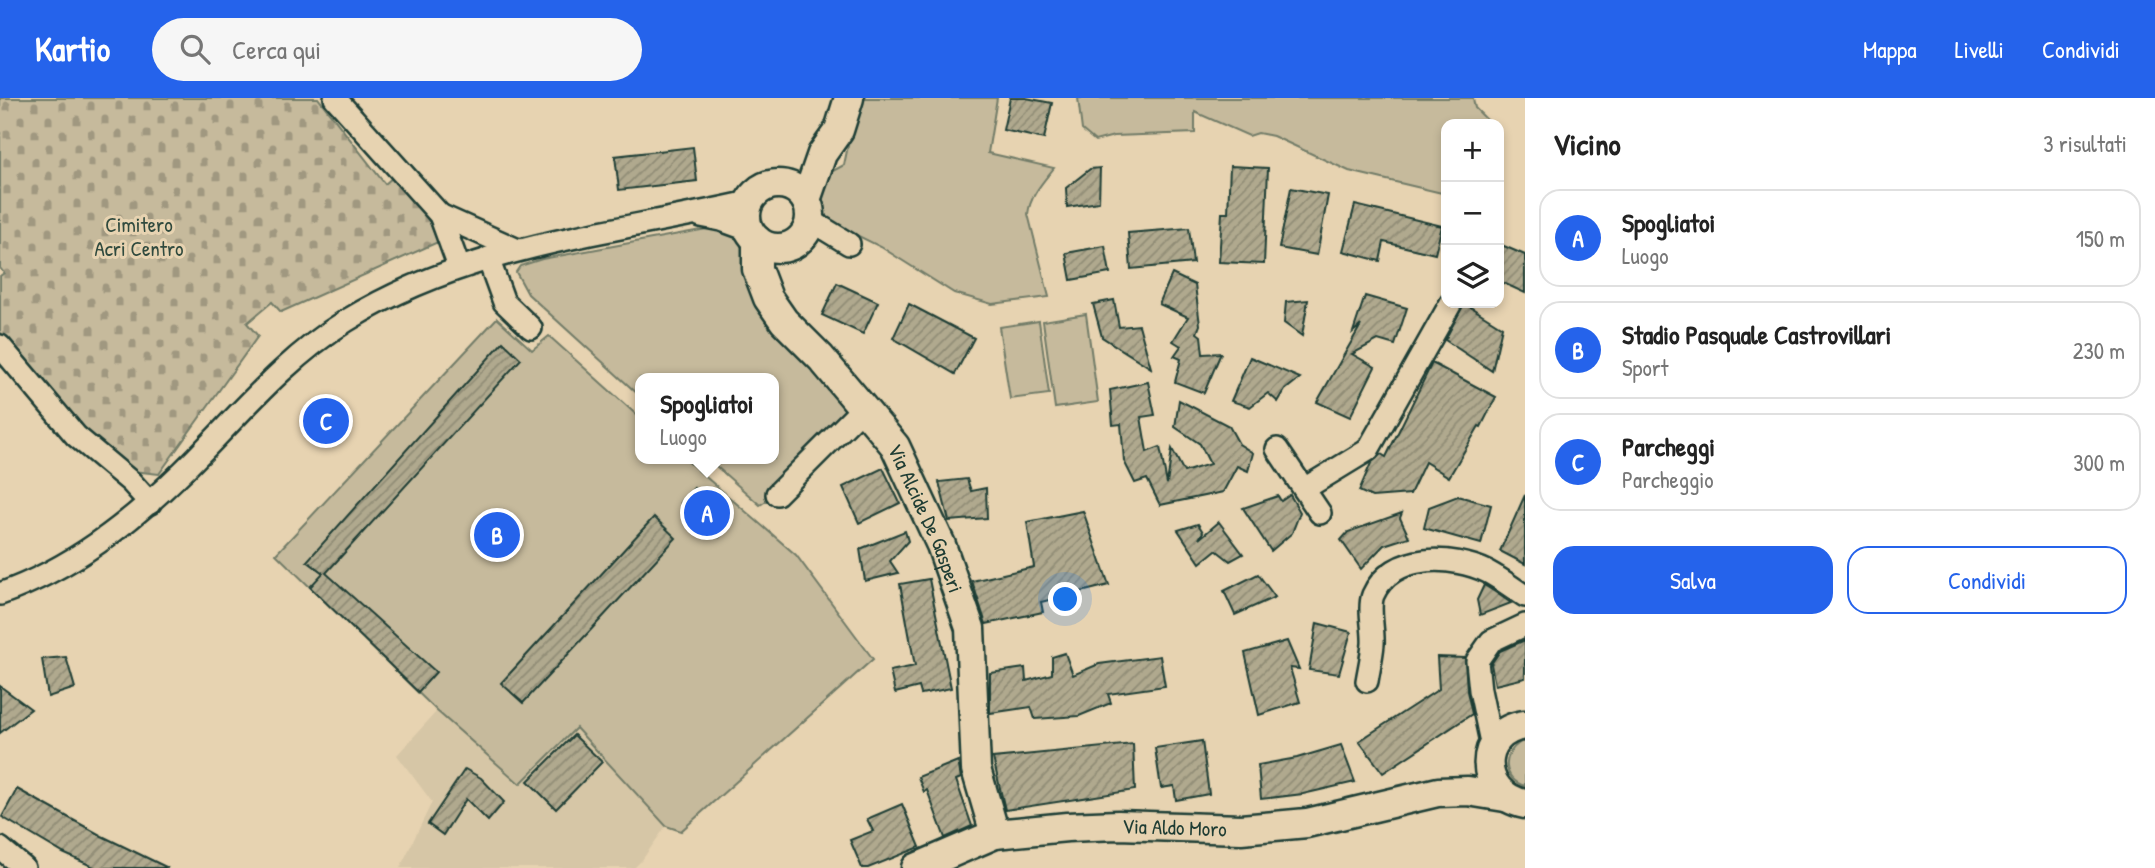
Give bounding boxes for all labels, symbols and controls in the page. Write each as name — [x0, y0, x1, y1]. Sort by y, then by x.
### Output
search box — [152, 18, 642, 81]
text: Kartio — [35, 27, 110, 71]
icon: search — [176, 30, 214, 68]
text: Cerca qui — [232, 32, 321, 67]
text: Mappa — [1863, 33, 1917, 65]
text: Livelli — [1955, 33, 2004, 65]
text: Condividi — [2042, 33, 2120, 65]
map controls — [1441, 119, 1504, 308]
button: + — [1441, 119, 1504, 182]
text: Vicino — [1553, 124, 1621, 164]
text: 3 risultati — [2043, 128, 2127, 159]
button: − — [1441, 182, 1504, 245]
text: Spogliatoi — [1622, 205, 1715, 240]
park label: Cimitero Acri Centro — [94, 210, 184, 263]
text: A — [1572, 223, 1584, 254]
text: 150 m — [2076, 223, 2125, 254]
text: Luogo — [1622, 240, 1669, 271]
button: layers — [1441, 245, 1504, 308]
text: Stadio Pasquale Castrovillari — [1622, 317, 1891, 352]
text: B — [1572, 335, 1584, 366]
text: 230 m — [2073, 335, 2125, 366]
text: Sport — [1622, 352, 1668, 383]
popup — [635, 373, 779, 464]
text: Spogliatoi — [660, 386, 754, 421]
pin: C — [303, 395, 349, 447]
text: Luogo — [660, 421, 707, 452]
text: Parcheggi — [1622, 429, 1715, 464]
street label: Via Alcide De Gasperi — [881, 439, 971, 596]
text: C — [1572, 447, 1584, 478]
text: 300 m — [2073, 447, 2125, 478]
text: Parcheggio — [1622, 464, 1714, 495]
pin: A — [684, 487, 730, 539]
pin: B — [474, 509, 520, 561]
button: Salva — [1553, 546, 1833, 614]
button: Condividi — [1847, 546, 2127, 614]
your location — [1048, 582, 1082, 616]
street label: Via Aldo Moro — [1122, 811, 1227, 843]

